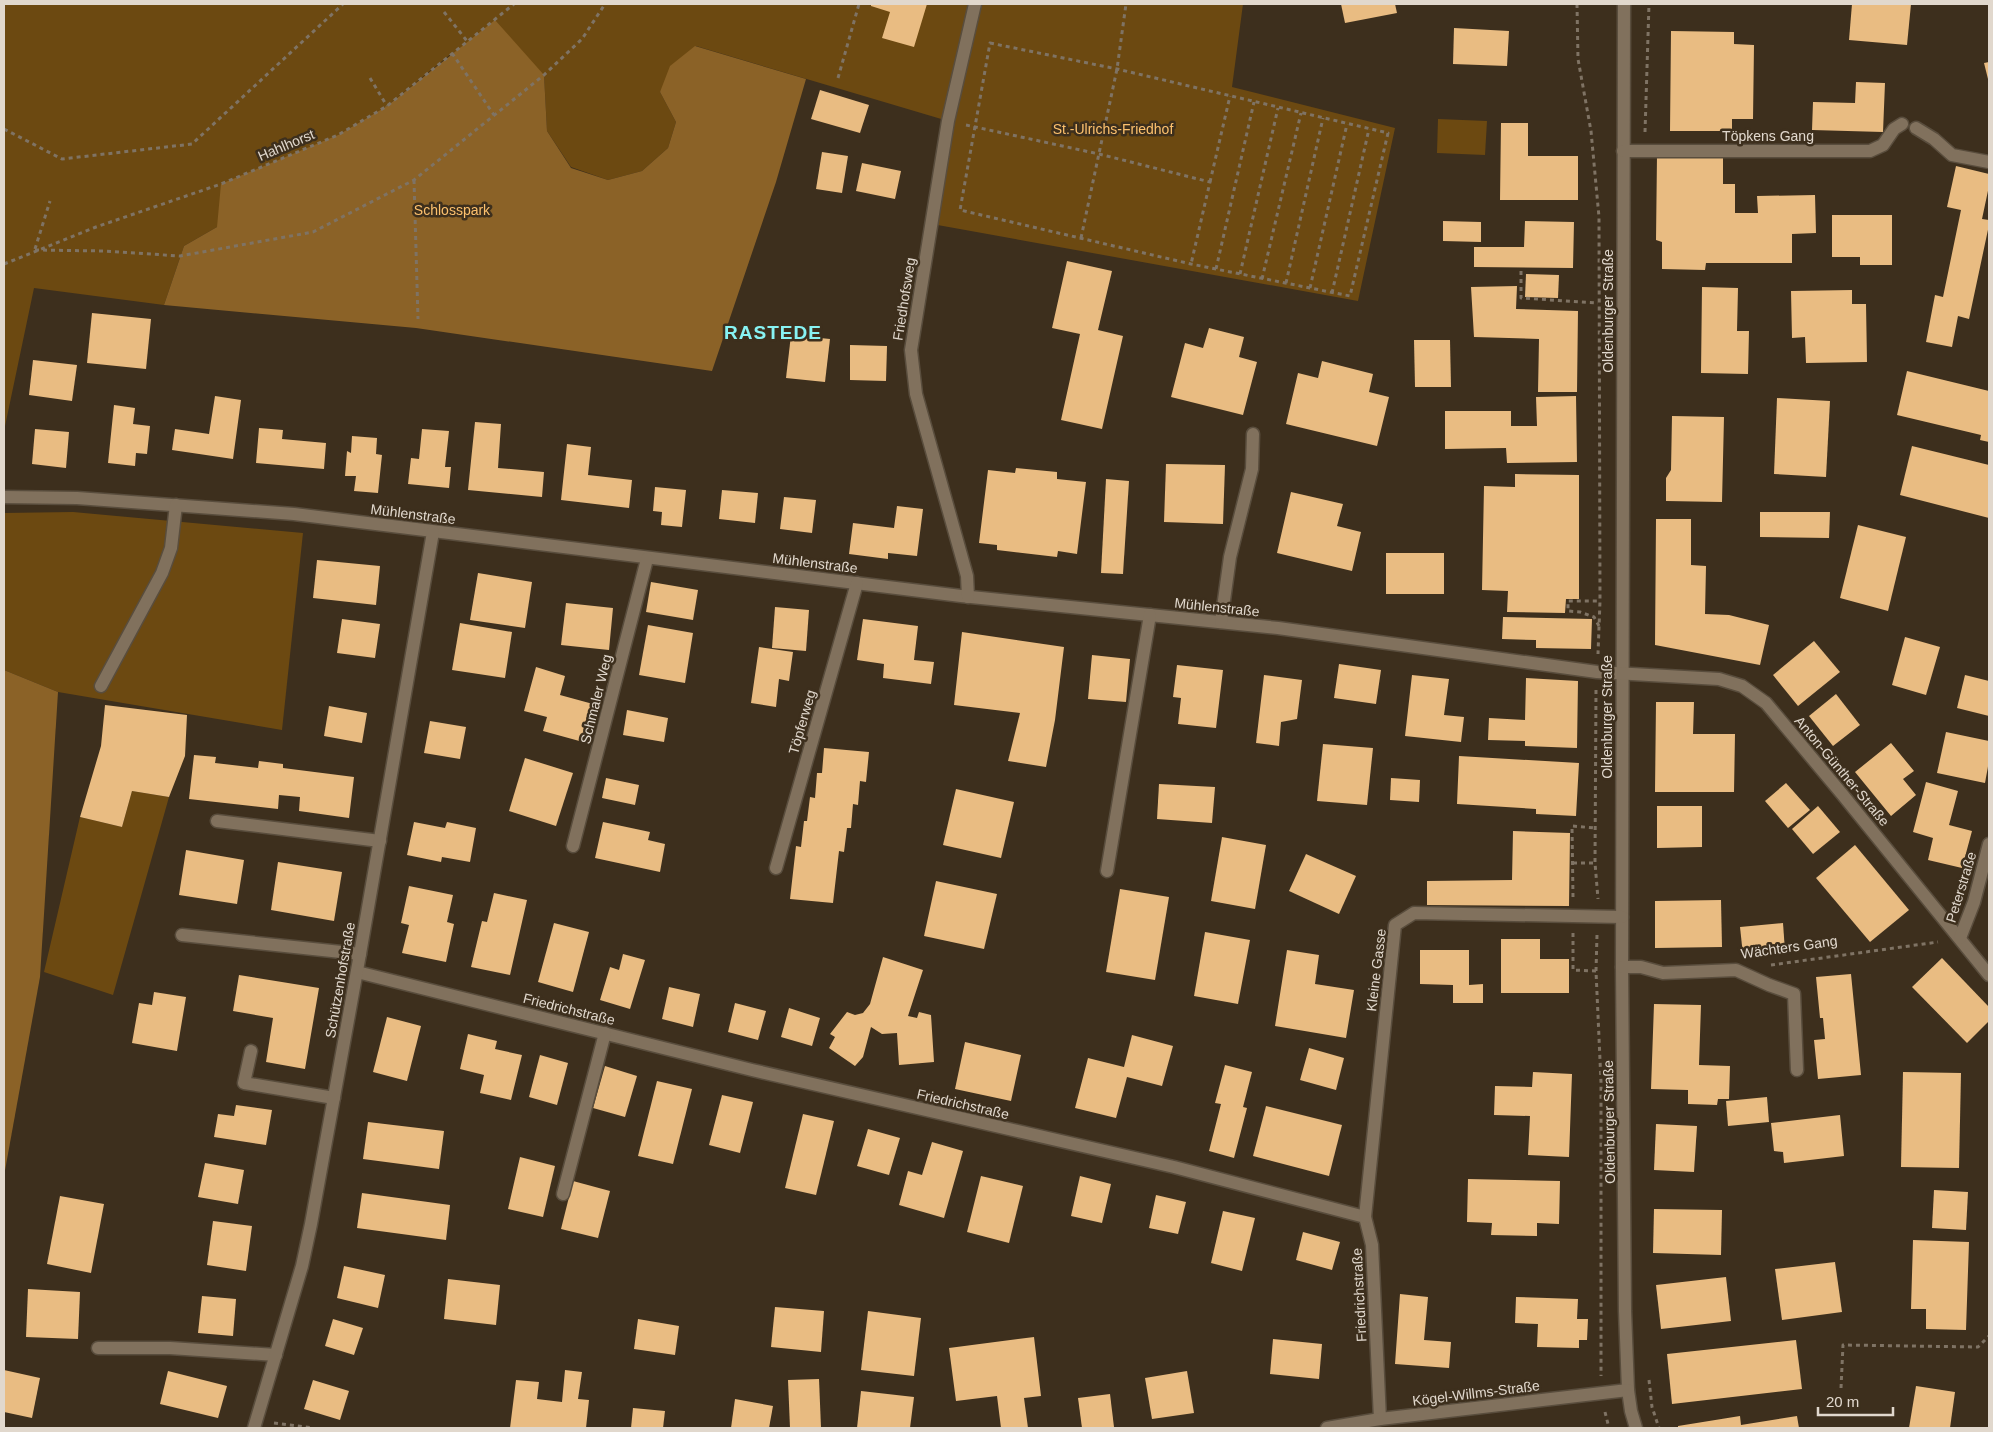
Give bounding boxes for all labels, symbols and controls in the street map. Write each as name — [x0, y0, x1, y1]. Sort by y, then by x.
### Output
park label: St.-Ulrichs-Friedhof — [1053, 121, 1173, 137]
street label: Hahlhorst — [255, 126, 317, 164]
street label: Töpkens Gang — [1722, 128, 1814, 144]
park label: Schlosspark — [414, 202, 491, 218]
street label: Oldenburger Straße — [1600, 249, 1616, 373]
street label: Friedhofsweg — [890, 256, 918, 342]
district label: RASTEDE — [724, 322, 822, 343]
street label: Mühlenstraße — [370, 501, 457, 527]
street label: Mühlenstraße — [772, 550, 859, 576]
street label: Mühlenstraße — [1174, 595, 1261, 619]
street label: Schmaler Weg — [577, 653, 615, 745]
street label: Oldenburger Straße — [1599, 655, 1615, 779]
street label: Töpferweg — [785, 688, 819, 756]
street label: Anton-Günther-Straße — [1791, 713, 1893, 829]
street label: Peterstraße — [1943, 849, 1979, 924]
street label: Schützenhofstraße — [322, 921, 358, 1039]
street label: Kleine Gasse — [1363, 927, 1389, 1012]
street label: Wächters Gang — [1740, 932, 1838, 962]
street label: Friedrichstraße — [521, 990, 617, 1028]
street label: Oldenburger Straße — [1600, 1060, 1618, 1184]
street label: Friedrichstraße — [915, 1086, 1011, 1122]
street label: Friedrichstraße — [1349, 1247, 1369, 1342]
street label: Kögel-Willms-Straße — [1411, 1377, 1541, 1409]
scale bar — [1818, 1384, 1893, 1416]
text: 20 m — [1826, 1393, 1859, 1410]

